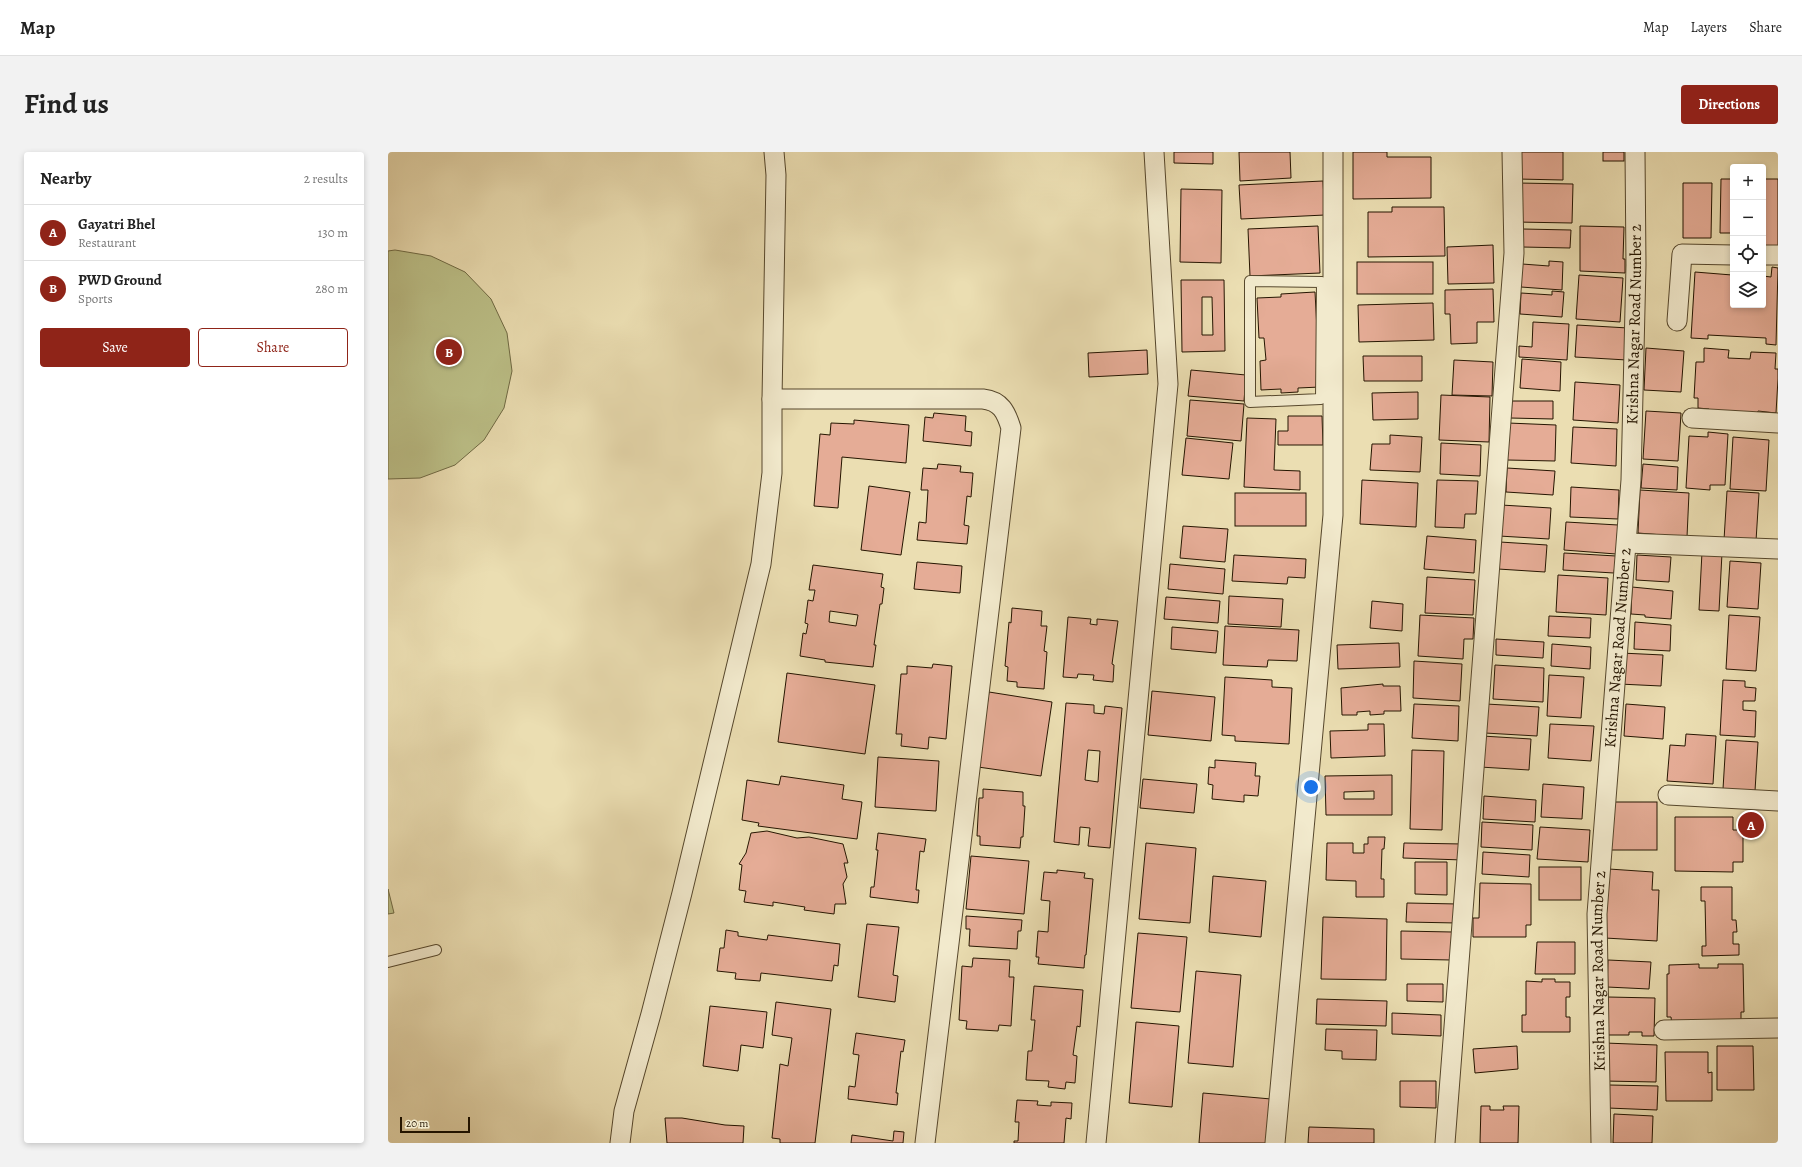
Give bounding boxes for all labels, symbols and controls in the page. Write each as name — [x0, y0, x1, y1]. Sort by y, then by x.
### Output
text: Map — [20, 15, 55, 41]
text: Map — [1643, 18, 1669, 37]
text: Layers — [1691, 18, 1727, 37]
text: Share — [1749, 18, 1782, 37]
text: Find us — [24, 85, 109, 123]
button: Directions — [1681, 85, 1778, 124]
map controls — [1730, 164, 1766, 308]
button: + — [1730, 164, 1766, 200]
text: Nearby — [40, 167, 91, 190]
text: 2 results — [304, 170, 348, 187]
button: − — [1730, 200, 1766, 236]
text: Gayatri Bhel — [78, 214, 155, 234]
text: A — [49, 224, 57, 241]
text: 130 m — [318, 224, 348, 241]
street label: Krishna Nagar Road Number 2 — [1621, 224, 1647, 425]
text: Restaurant — [78, 234, 136, 251]
button: locate — [1730, 236, 1766, 272]
text: PWD Ground — [78, 270, 162, 290]
button: layers — [1730, 272, 1766, 308]
text: B — [49, 280, 57, 297]
text: 280 m — [315, 280, 348, 297]
text: Sports — [78, 290, 113, 307]
button: Save — [40, 328, 190, 367]
button: Share — [198, 328, 348, 367]
pin: B — [436, 337, 462, 367]
street label: Krishna Nagar Road Number 2 — [1599, 547, 1637, 749]
your location — [1301, 777, 1321, 797]
pin: A — [1738, 810, 1764, 840]
street label: Krishna Nagar Road Number 2 — [1586, 870, 1611, 1071]
scale bar — [400, 1115, 470, 1134]
text: 20 m — [406, 1116, 428, 1131]

